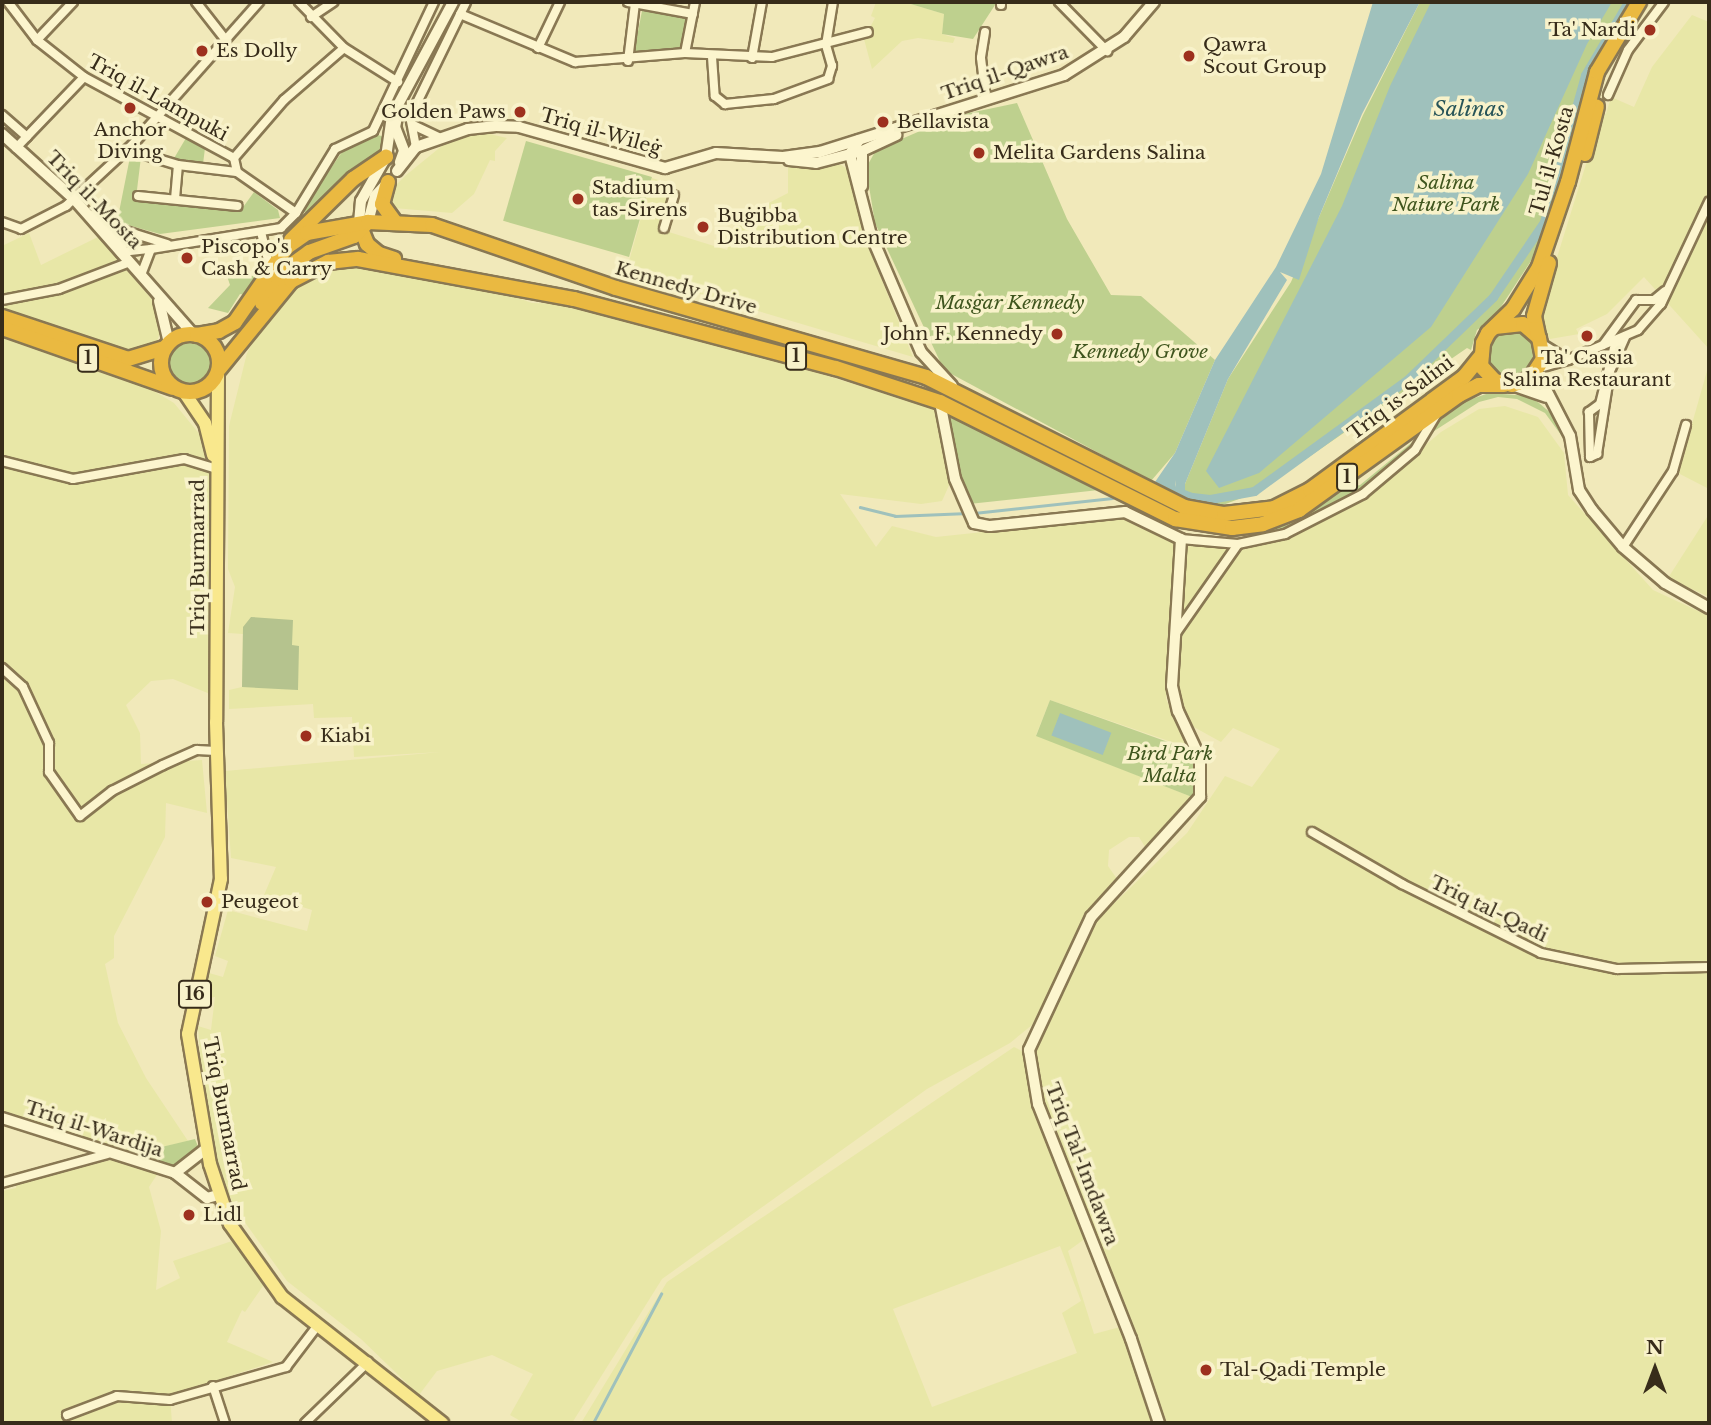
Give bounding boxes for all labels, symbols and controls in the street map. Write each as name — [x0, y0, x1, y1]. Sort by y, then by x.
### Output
place label: Ta' Nardi — [1548, 19, 1636, 41]
marker: Ta' Nardi — [1642, 22, 1658, 38]
place label: Qawra Scout Group — [1203, 34, 1327, 78]
place label: Es Dolly — [216, 40, 297, 62]
street label: Triq il-Qawra — [939, 41, 1071, 105]
marker: Es Dolly — [194, 43, 210, 59]
marker: Qawra Scout Group — [1181, 48, 1197, 64]
street label: Triq il-Lampuki — [84, 50, 232, 146]
water label: Salinas — [1433, 96, 1505, 122]
marker: Anchor Diving — [122, 100, 138, 116]
place label: Golden Paws — [381, 101, 506, 123]
marker: Golden Paws — [512, 104, 528, 120]
street label: Triq il-Wileġ — [538, 104, 664, 160]
street label: Tul il-Kosta — [1526, 104, 1578, 218]
place label: Bellavista — [897, 111, 989, 133]
marker: Bellavista — [875, 114, 891, 130]
place label: Anchor Diving — [94, 119, 166, 163]
place label: Melita Gardens Salina — [993, 142, 1206, 164]
marker: Melita Gardens Salina — [971, 145, 987, 161]
street label: Triq il-Mosta — [42, 146, 146, 254]
park label: Salina Nature Park — [1392, 172, 1500, 216]
place label: Stadium tas-Sirens — [592, 177, 687, 221]
marker: Stadium tas-Sirens — [570, 191, 586, 207]
place label: Buġibba Distribution Centre — [717, 205, 908, 249]
marker: Buġibba Distribution Centre — [695, 219, 711, 235]
place label: Piscopo's Cash & Carry — [201, 236, 332, 280]
marker: Piscopo's Cash & Carry — [179, 250, 195, 266]
street label: Kennedy Drive — [612, 257, 760, 319]
park label: Masġar Kennedy — [935, 292, 1085, 314]
place label: John F. Kennedy — [883, 323, 1043, 345]
marker: John F. Kennedy — [1049, 326, 1065, 342]
marker: Ta' Cassia Salina Restaurant — [1579, 328, 1595, 344]
park label: Kennedy Grove — [1072, 341, 1208, 363]
road number: 1 — [784, 342, 808, 370]
road number: 1 — [76, 344, 100, 372]
place label: Ta' Cassia Salina Restaurant — [1502, 347, 1672, 391]
street label: Triq is-Salini — [1344, 351, 1458, 445]
road number: 1 — [1335, 462, 1359, 491]
street label: Triq Burmarrad — [187, 479, 209, 635]
place label: Kiabi — [320, 725, 371, 747]
marker: Kiabi — [298, 728, 314, 744]
park label: Bird Park Malta — [1127, 743, 1213, 787]
street label: Triq tal-Qadi — [1427, 871, 1551, 947]
place label: Peugeot — [221, 891, 299, 913]
marker: Peugeot — [199, 894, 215, 910]
road number: 16 — [178, 979, 212, 1009]
street label: Triq Burmarrad — [198, 1035, 250, 1193]
street label: Triq Tal-Imdawra — [1040, 1079, 1124, 1249]
street label: Triq il-Wardija — [22, 1096, 166, 1162]
place label: Lidl — [203, 1204, 242, 1226]
marker: Lidl — [181, 1207, 197, 1223]
north arrow — [1620, 1334, 1690, 1404]
text: N — [1646, 1336, 1664, 1359]
place label: Tal-Qadi Temple — [1220, 1359, 1386, 1381]
marker: Tal-Qadi Temple — [1198, 1362, 1214, 1378]

